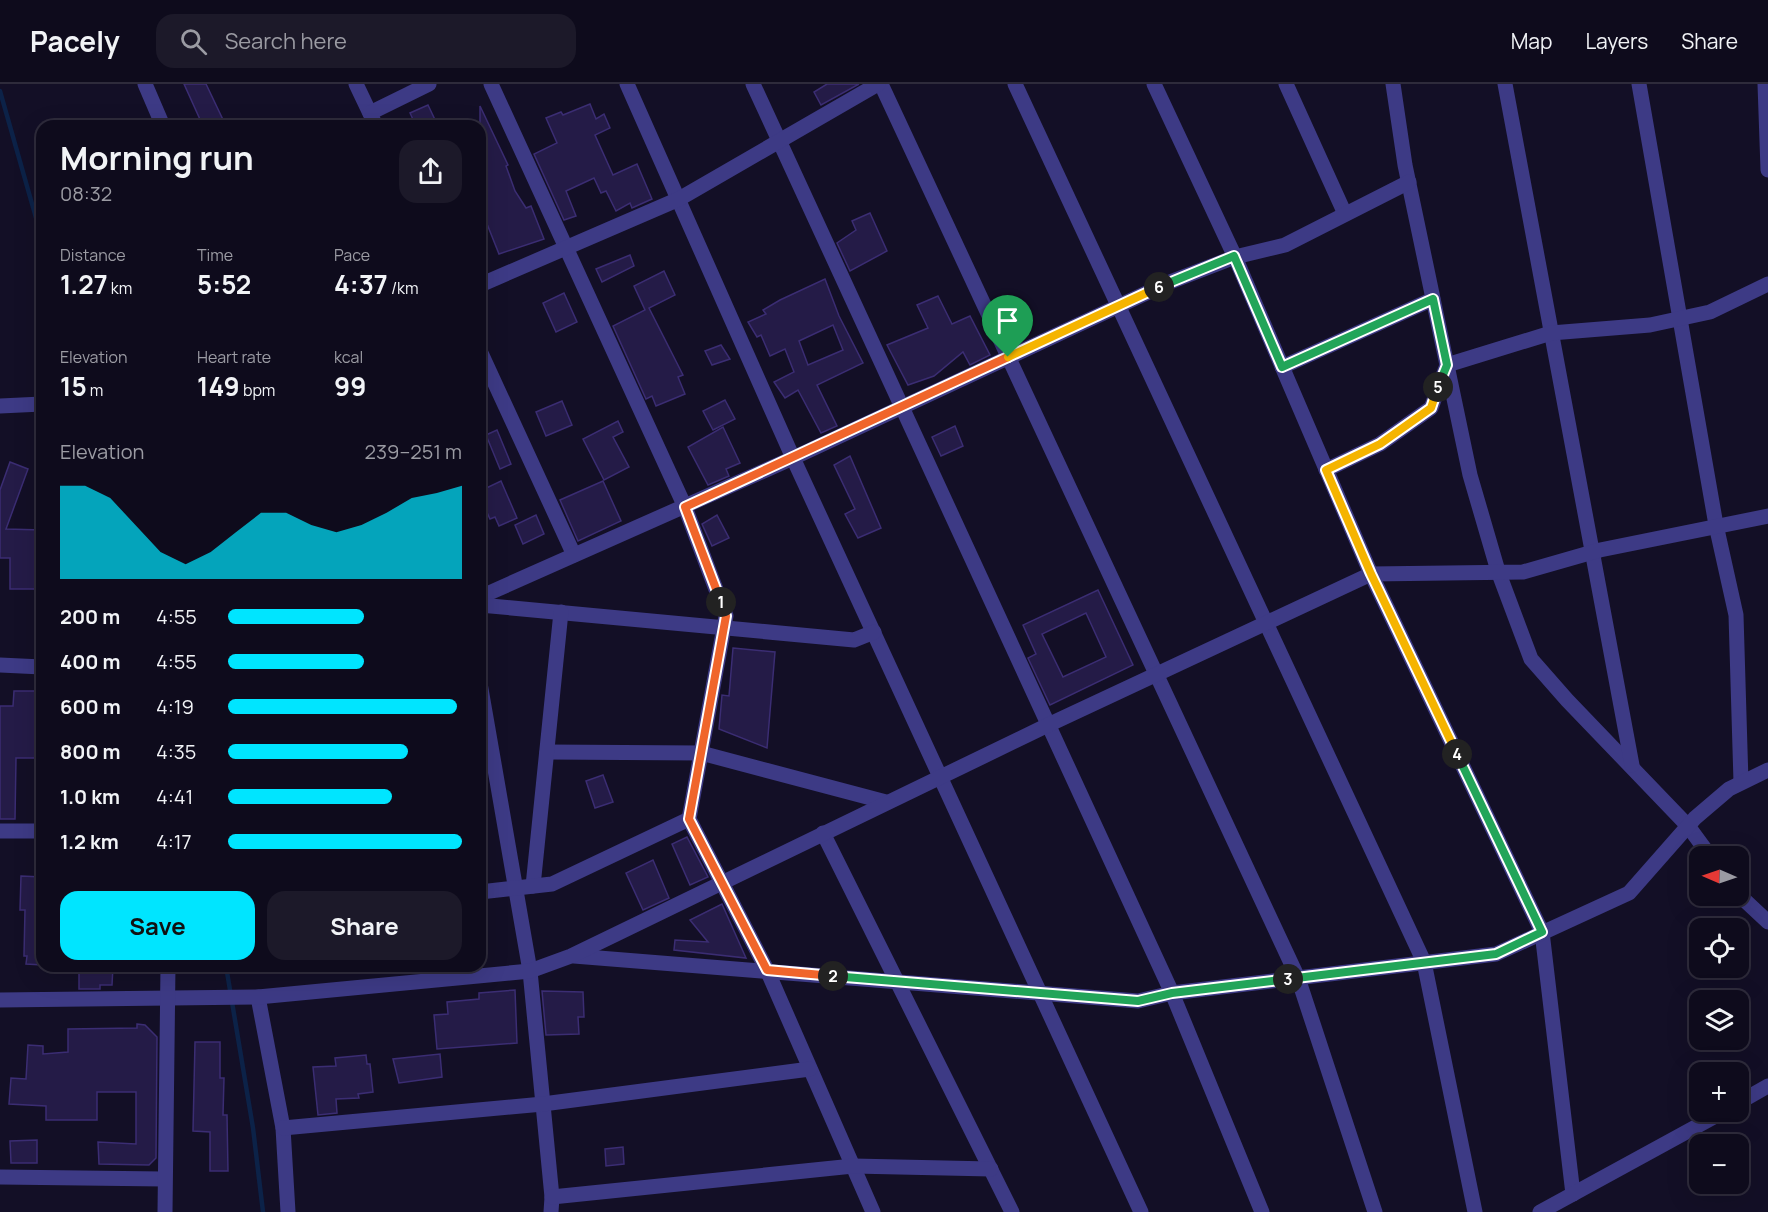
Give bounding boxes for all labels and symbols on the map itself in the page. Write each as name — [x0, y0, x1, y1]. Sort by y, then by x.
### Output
pin: 6 — [1144, 272, 1174, 302]
pin — [982, 295, 1033, 357]
pin: 5 — [1423, 372, 1453, 402]
pin: 1 — [706, 587, 736, 617]
pin: 4 — [1442, 739, 1472, 769]
north arrow — [1689, 846, 1749, 906]
pin: 2 — [818, 961, 848, 991]
pin: 3 — [1273, 964, 1303, 994]

